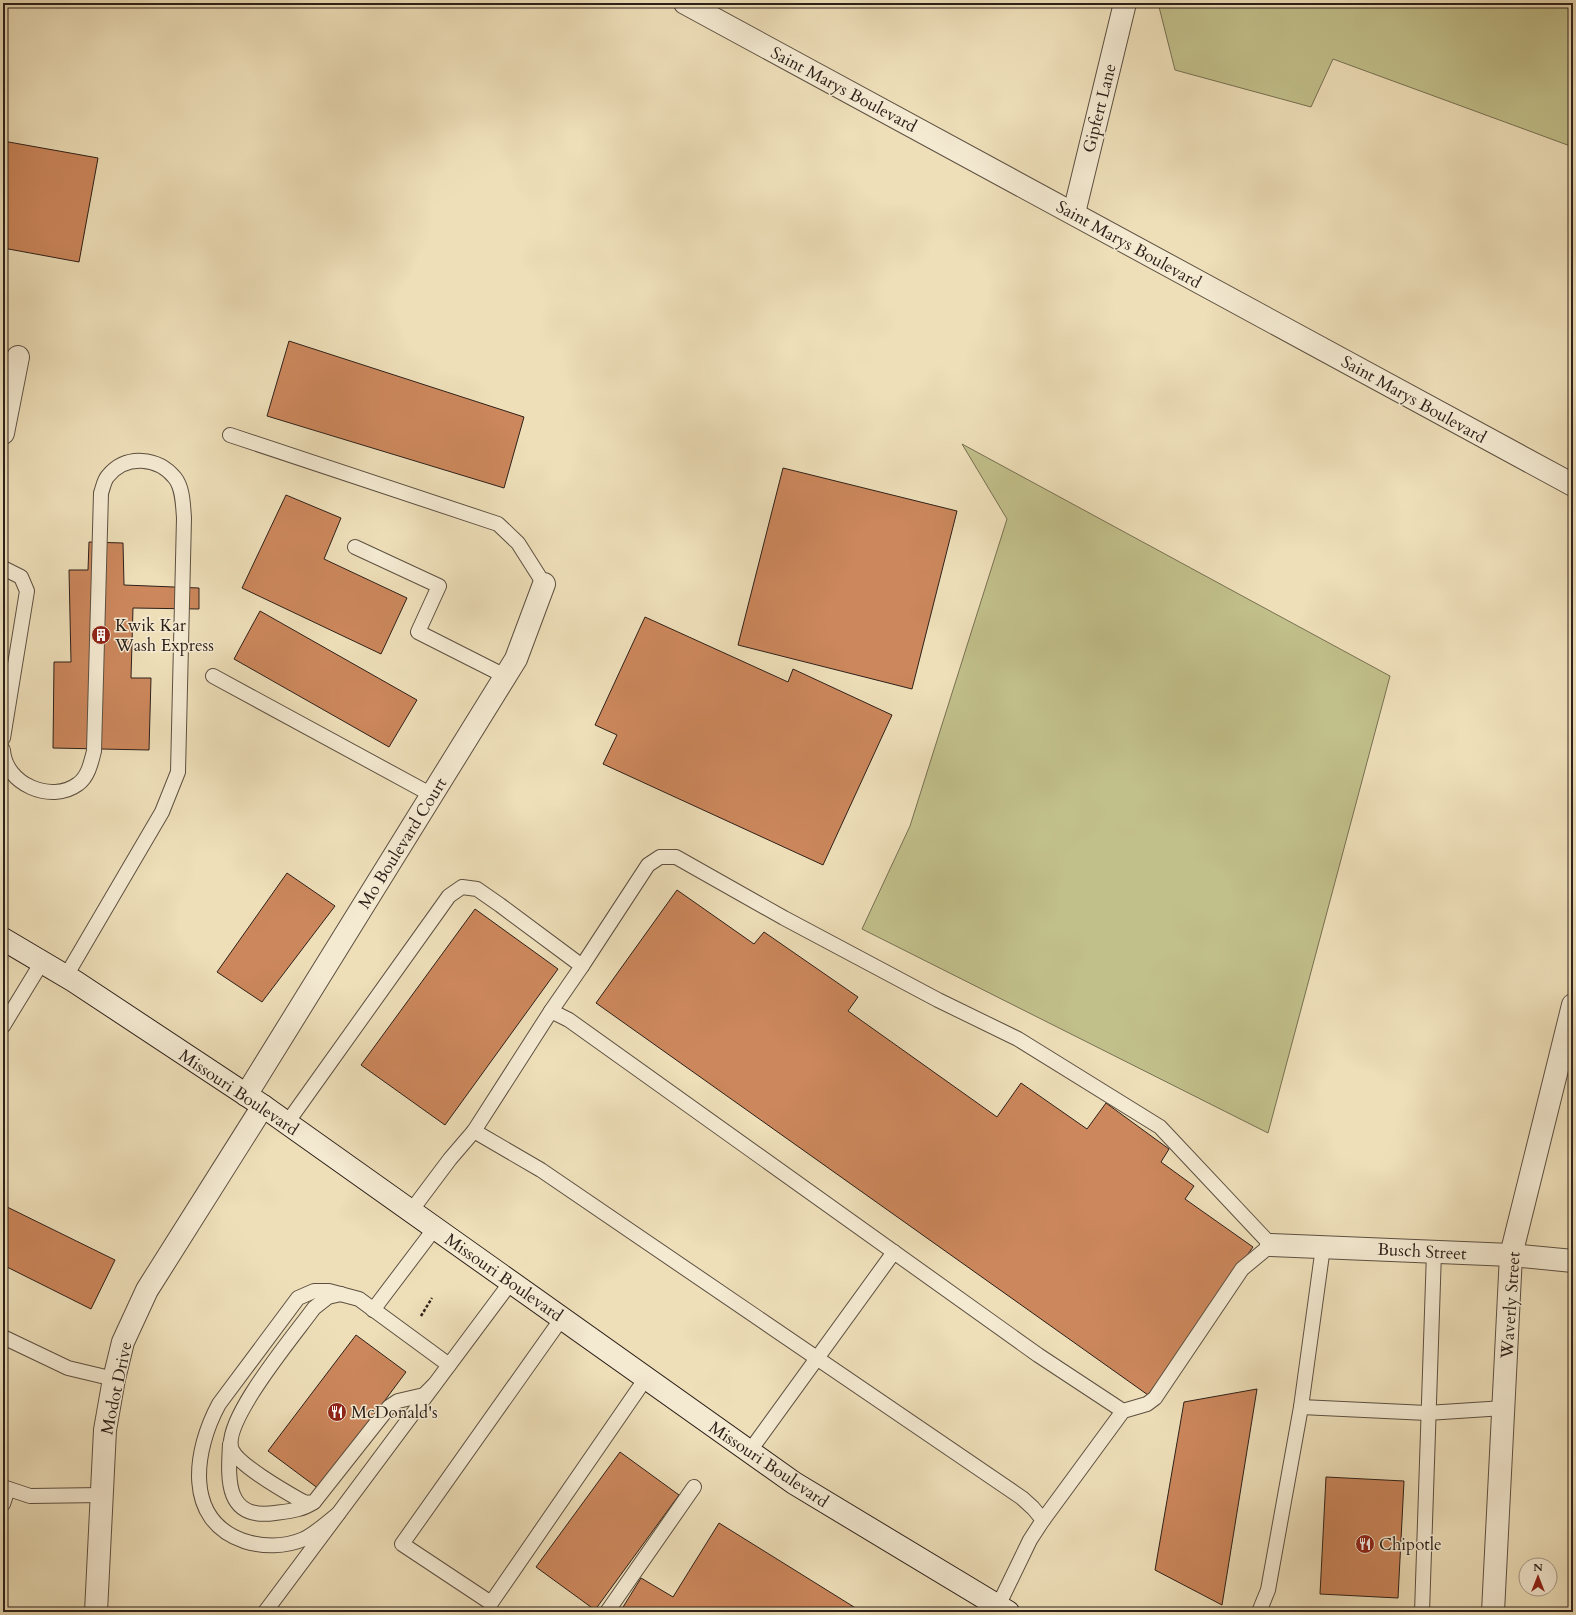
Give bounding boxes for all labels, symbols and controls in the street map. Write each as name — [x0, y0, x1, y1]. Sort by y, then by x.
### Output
street label: Saint Marys Boulevard — [767, 41, 921, 138]
street label: Gipfert Lane — [1077, 61, 1122, 155]
street label: Saint Marys Boulevard — [1052, 195, 1205, 294]
street label: Saint Marys Boulevard — [1337, 350, 1490, 449]
place label: Kwik Kar Wash Express — [114, 614, 214, 657]
building icon: Kwik Kar Wash Express — [90, 624, 112, 646]
street label: Mo Boulevard Court — [353, 773, 452, 913]
street label: Missouri Boulevard — [174, 1044, 303, 1141]
street label: Missouri Boulevard — [440, 1228, 567, 1327]
street label: Busch Street — [1377, 1238, 1468, 1265]
street label: Waverly Street — [1495, 1250, 1526, 1360]
street label: Modot Drive — [95, 1339, 138, 1437]
restaurant icon: McDonald's — [326, 1401, 348, 1423]
place label: McDonald's — [351, 1401, 438, 1424]
street label: Missouri Boulevard — [704, 1416, 833, 1513]
restaurant icon: Chipotle — [1354, 1533, 1376, 1555]
place label: Chipotle — [1379, 1533, 1442, 1556]
north arrow — [1518, 1557, 1558, 1597]
text: N — [1533, 1560, 1543, 1575]

